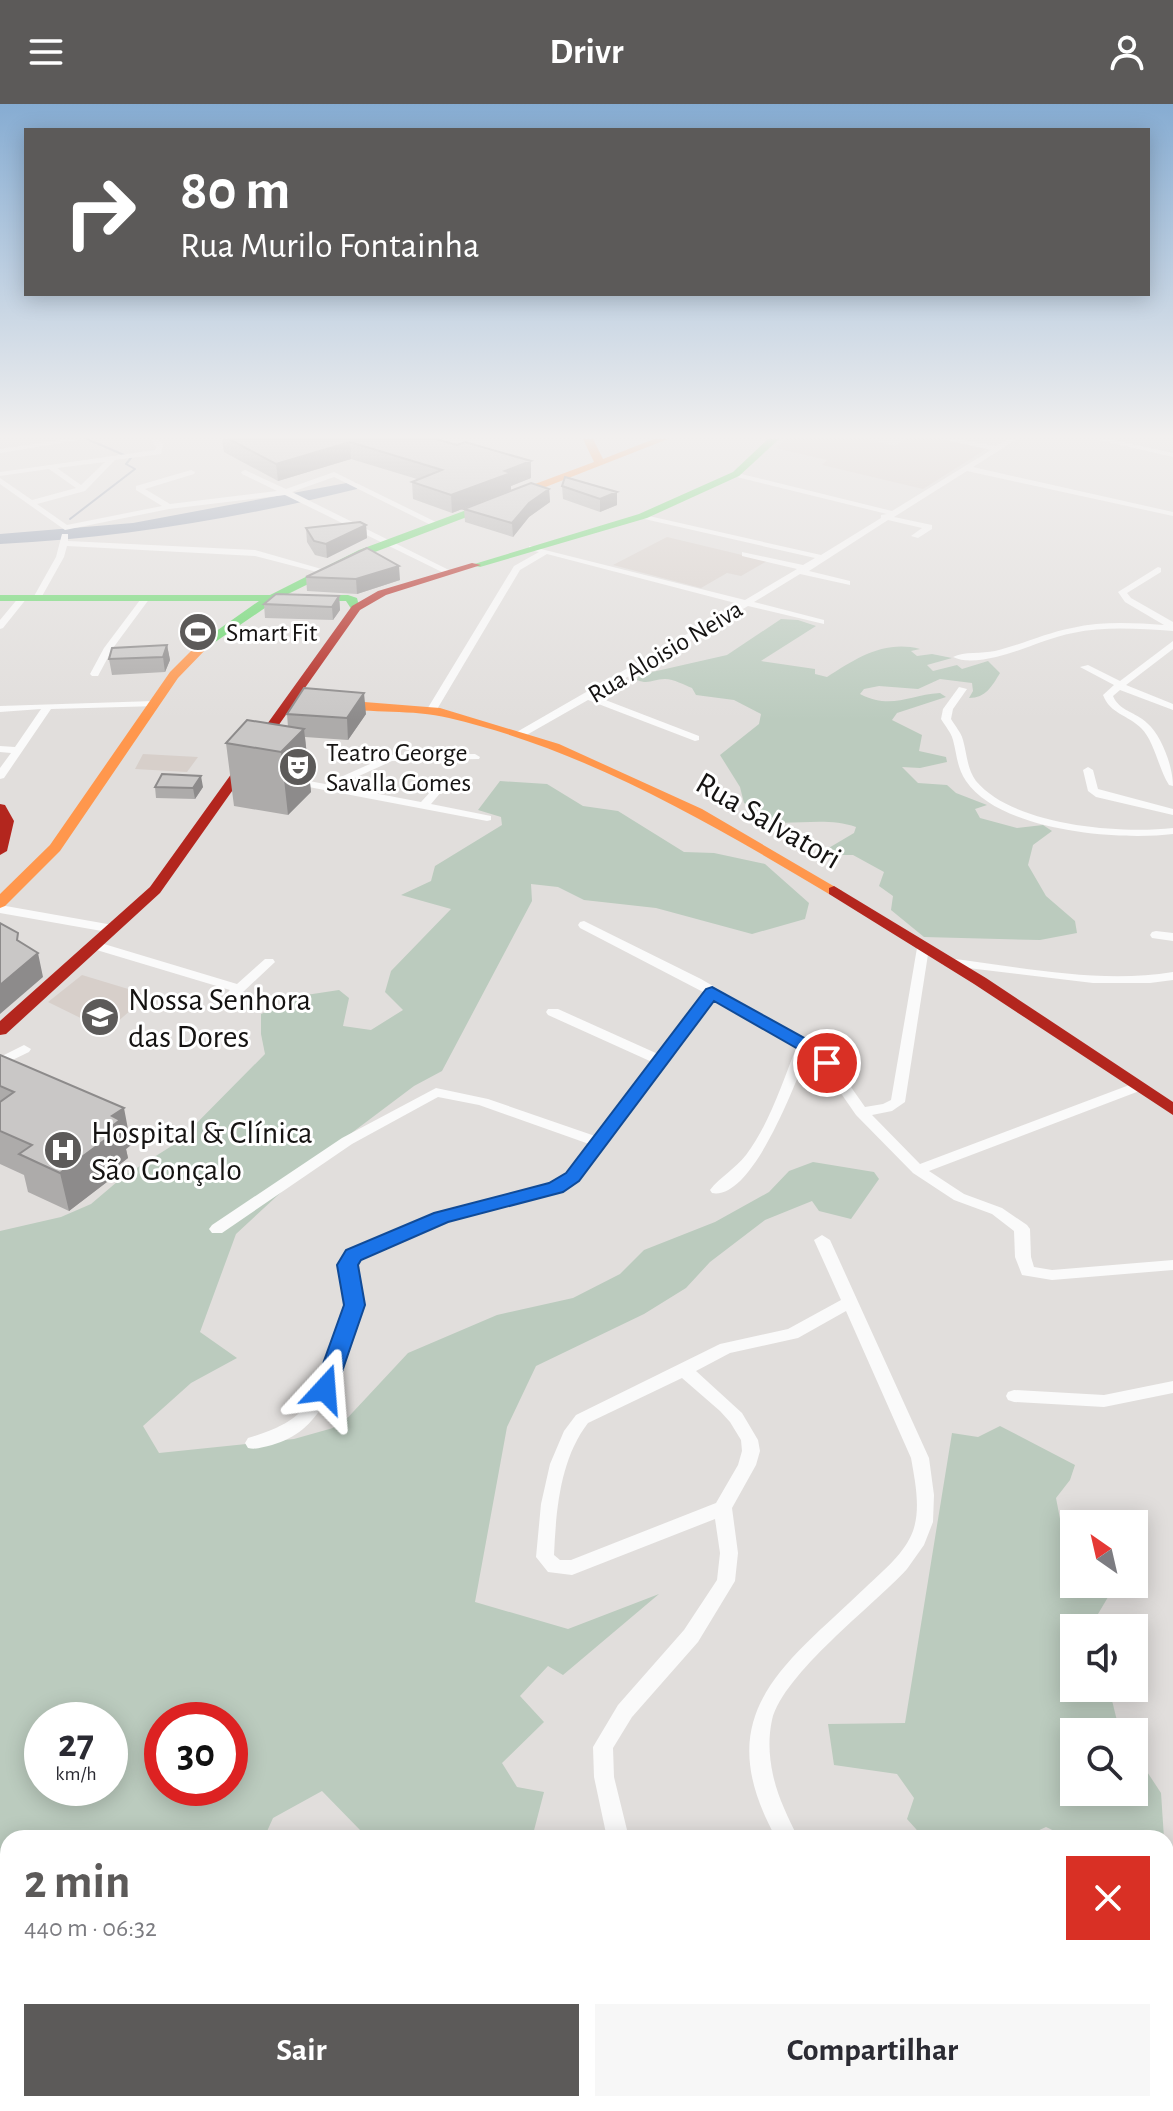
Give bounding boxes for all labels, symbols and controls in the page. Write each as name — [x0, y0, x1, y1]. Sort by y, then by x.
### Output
icon: menu — [24, 30, 68, 74]
icon: person — [1105, 30, 1149, 74]
text: Drivr — [550, 34, 623, 70]
icon: right — [48, 160, 152, 264]
text: 80 m — [180, 163, 290, 219]
text: Rua Murilo Fontainha — [180, 228, 480, 264]
street label: Rua Aloisio Neiva — [584, 596, 747, 708]
sports icon: Smart Fit — [177, 611, 219, 653]
place label: Smart Fit — [226, 620, 317, 646]
place label: Teatro George Savalla Gomes — [326, 740, 471, 796]
theatre icon: Teatro George Savalla Gomes — [277, 746, 319, 788]
street label: Rua Salvatori — [690, 767, 847, 875]
place label: Nossa Senhora das Dores — [128, 984, 311, 1053]
school or university icon: Nossa Senhora das Dores — [79, 996, 121, 1038]
pin — [793, 1029, 861, 1097]
icon: arrive — [805, 1041, 849, 1085]
place label: Hospital & Clínica São Gonçalo — [91, 1117, 313, 1186]
hospital icon: Hospital & Clínica São Gonçalo — [42, 1129, 84, 1171]
position arrow — [283, 1347, 367, 1431]
north arrow — [1060, 1510, 1148, 1598]
map controls — [1060, 1510, 1148, 1806]
button: sound — [1060, 1614, 1148, 1702]
speed limit sign: 30 — [144, 1702, 248, 1806]
button: search — [1060, 1718, 1148, 1806]
text: 27 — [58, 1724, 94, 1764]
text: km/h — [55, 1764, 97, 1784]
button: close — [1066, 1856, 1150, 1940]
text: 2 min — [24, 1859, 131, 1907]
text: 440 m · 06:32 — [24, 1915, 157, 1941]
button: Sair — [24, 2004, 579, 2096]
button: Compartilhar — [595, 2004, 1150, 2096]

